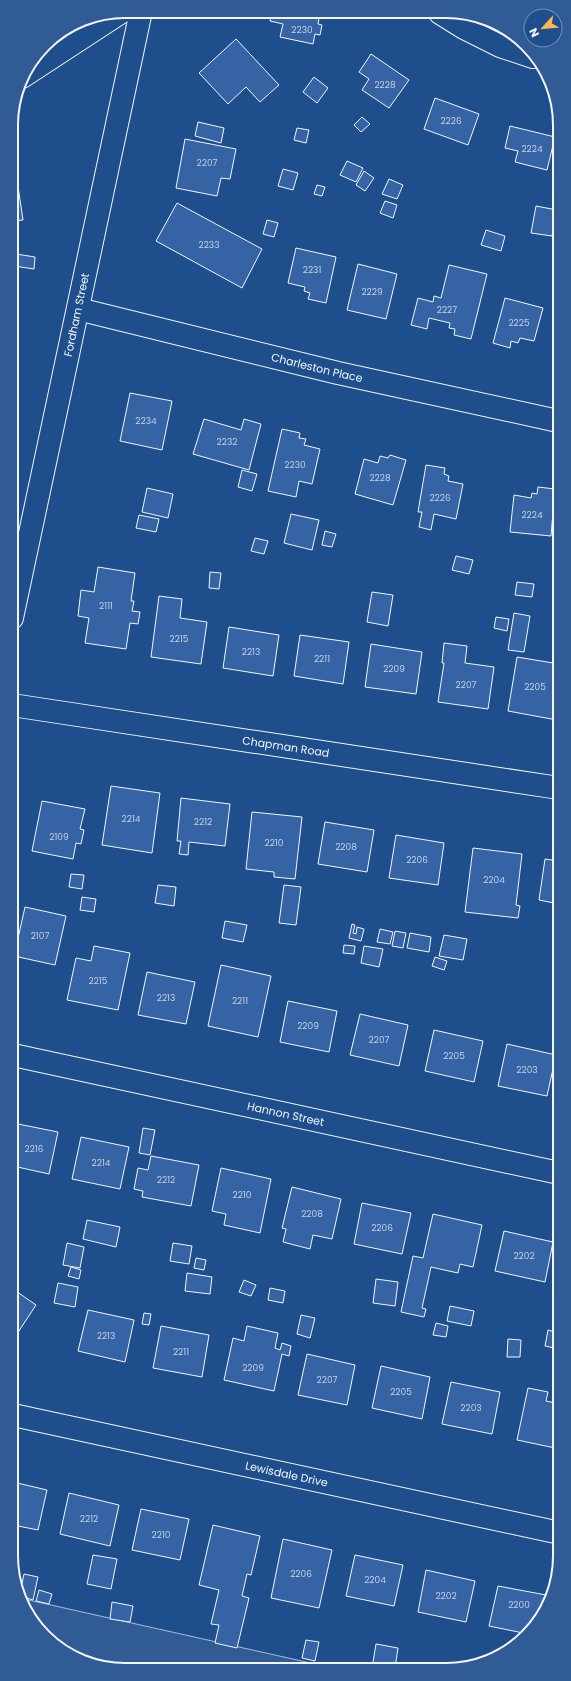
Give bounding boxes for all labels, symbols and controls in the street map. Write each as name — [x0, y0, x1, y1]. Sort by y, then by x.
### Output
north arrow — [523, 8, 563, 48]
house number: 2230 — [291, 24, 313, 36]
text: N — [525, 25, 543, 40]
house number: 2228 — [374, 79, 396, 91]
house number: 2226 — [440, 115, 462, 127]
house number: 2224 — [521, 143, 543, 155]
house number: 2207 — [197, 157, 218, 169]
house number: 2233 — [199, 239, 219, 251]
house number: 2231 — [303, 264, 321, 276]
street label: Fordham Street — [60, 271, 93, 358]
house number: 2229 — [361, 286, 383, 298]
house number: 2227 — [437, 304, 457, 316]
house number: 2225 — [508, 317, 530, 329]
street label: Charleston Place — [270, 349, 364, 386]
house number: 2234 — [135, 415, 157, 427]
house number: 2232 — [217, 436, 237, 448]
house number: 2230 — [284, 459, 306, 471]
house number: 2228 — [369, 472, 391, 484]
house number: 2226 — [429, 492, 451, 504]
house number: 2224 — [521, 509, 543, 521]
house number: 2111 — [99, 600, 113, 612]
house number: 2215 — [170, 633, 189, 645]
house number: 2213 — [242, 646, 260, 658]
house number: 2211 — [314, 653, 330, 665]
house number: 2209 — [383, 663, 405, 675]
house number: 2207 — [456, 679, 477, 691]
house number: 2205 — [524, 681, 546, 693]
street label: Chapman Road — [241, 732, 330, 761]
house number: 2214 — [122, 813, 141, 825]
house number: 2212 — [194, 816, 212, 828]
house number: 2109 — [49, 831, 69, 843]
house number: 2210 — [265, 837, 284, 849]
house number: 2208 — [335, 841, 357, 853]
house number: 2206 — [406, 854, 428, 866]
house number: 2204 — [483, 874, 505, 886]
house number: 2107 — [31, 930, 49, 942]
house number: 2215 — [89, 975, 108, 987]
house number: 2213 — [157, 992, 175, 1004]
house number: 2211 — [232, 995, 248, 1007]
house number: 2209 — [297, 1020, 319, 1032]
house number: 2207 — [369, 1034, 390, 1046]
house number: 2205 — [443, 1050, 465, 1062]
house number: 2203 — [516, 1064, 538, 1076]
street label: Hannon Street — [246, 1098, 326, 1130]
house number: 2216 — [25, 1143, 44, 1155]
house number: 2214 — [92, 1157, 111, 1169]
house number: 2212 — [157, 1174, 175, 1186]
house number: 2210 — [233, 1189, 252, 1201]
house number: 2208 — [301, 1208, 323, 1220]
house number: 2206 — [371, 1222, 393, 1234]
house number: 2202 — [513, 1250, 535, 1262]
house number: 2213 — [97, 1330, 115, 1342]
house number: 2211 — [173, 1346, 189, 1358]
house number: 2209 — [242, 1362, 264, 1374]
house number: 2207 — [317, 1374, 338, 1386]
house number: 2205 — [390, 1386, 412, 1398]
house number: 2203 — [460, 1402, 482, 1414]
street label: Lewisdale Drive — [244, 1457, 330, 1491]
house number: 2212 — [80, 1513, 98, 1525]
house number: 2210 — [152, 1529, 171, 1541]
house number: 2206 — [290, 1568, 312, 1580]
house number: 2204 — [364, 1574, 386, 1586]
house number: 2202 — [435, 1590, 457, 1602]
house number: 2200 — [508, 1599, 530, 1611]

